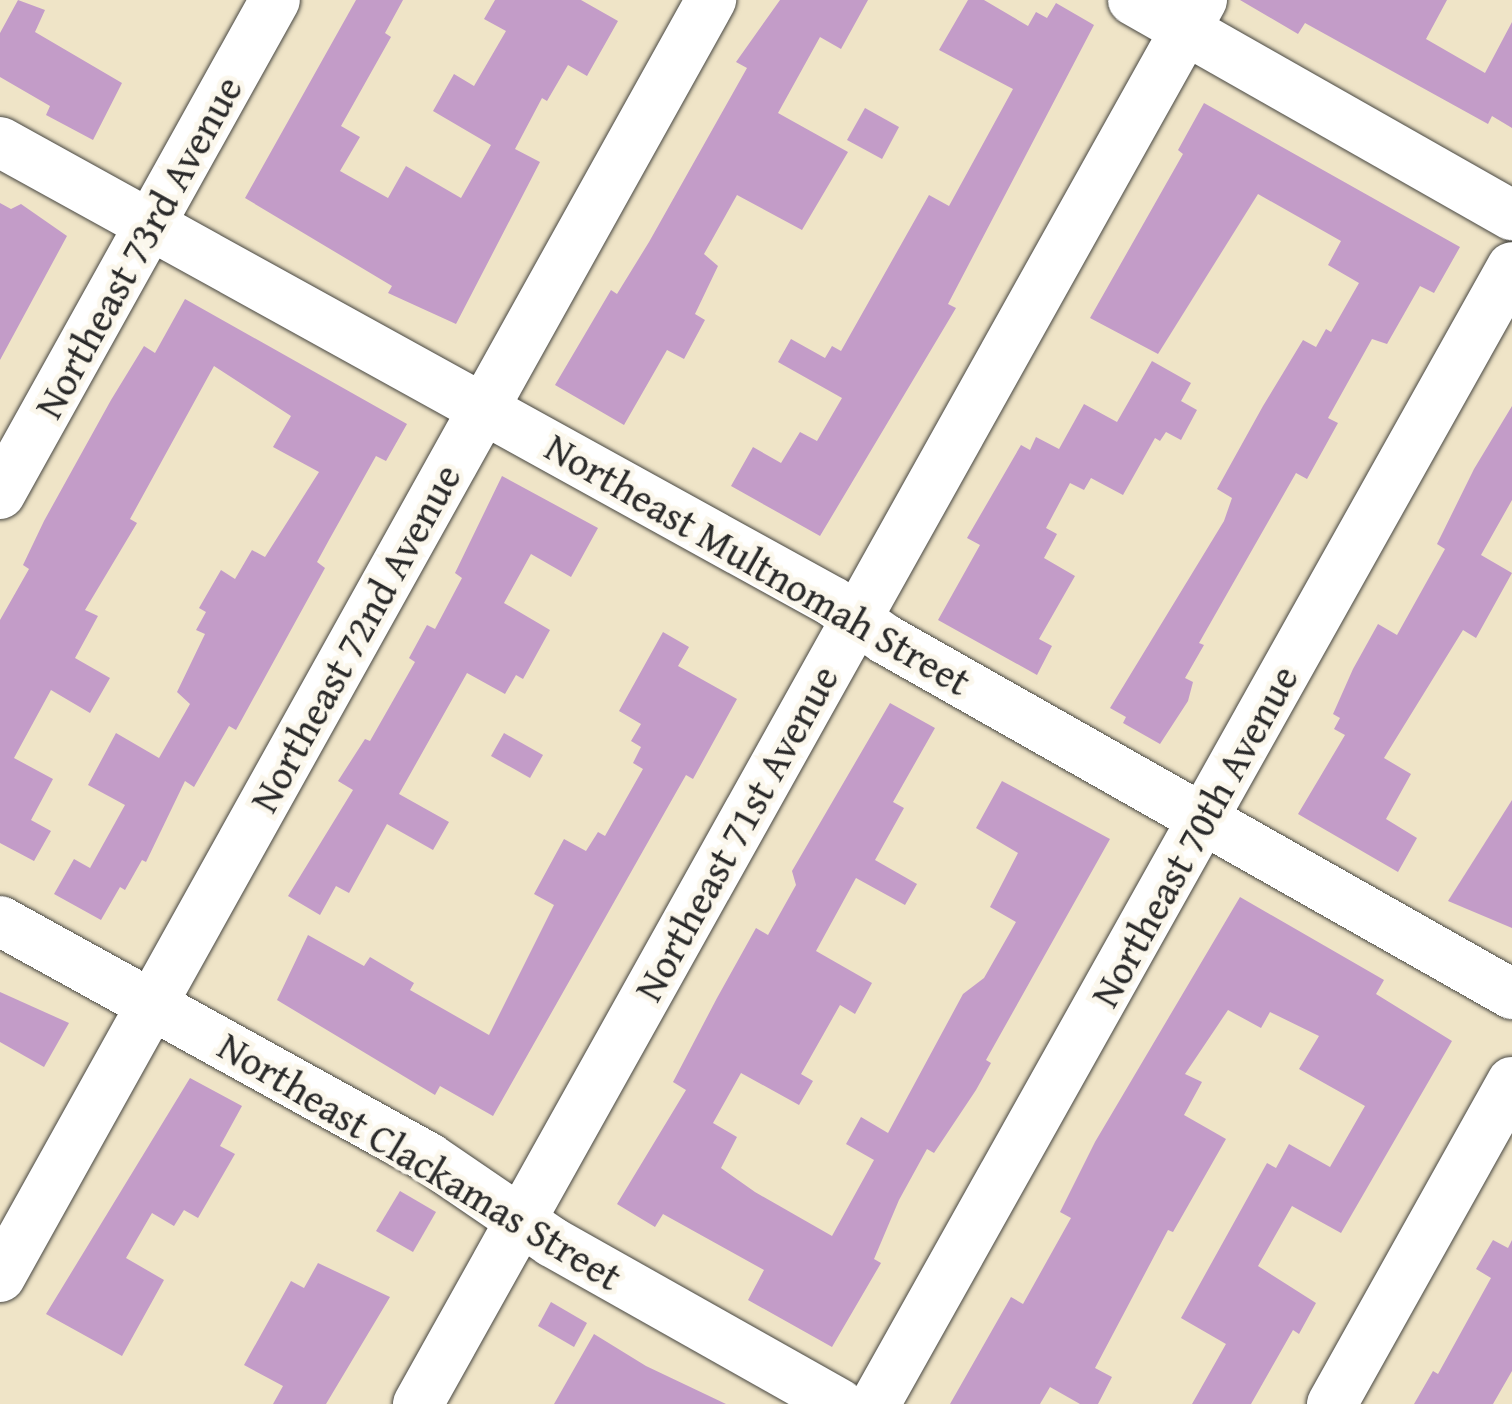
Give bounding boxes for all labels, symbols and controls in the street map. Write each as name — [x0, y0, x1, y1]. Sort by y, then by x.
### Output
street label: Northeast 73rd Avenue — [24, 68, 252, 426]
street label: Northeast Multnomah Street — [537, 423, 979, 705]
street label: Northeast 72nd Avenue — [239, 456, 471, 820]
street label: Northeast 71st Avenue — [624, 657, 848, 1009]
street label: Northeast 70th Avenue — [1080, 657, 1308, 1015]
street label: Northeast Clackamas Street — [210, 1022, 630, 1300]

